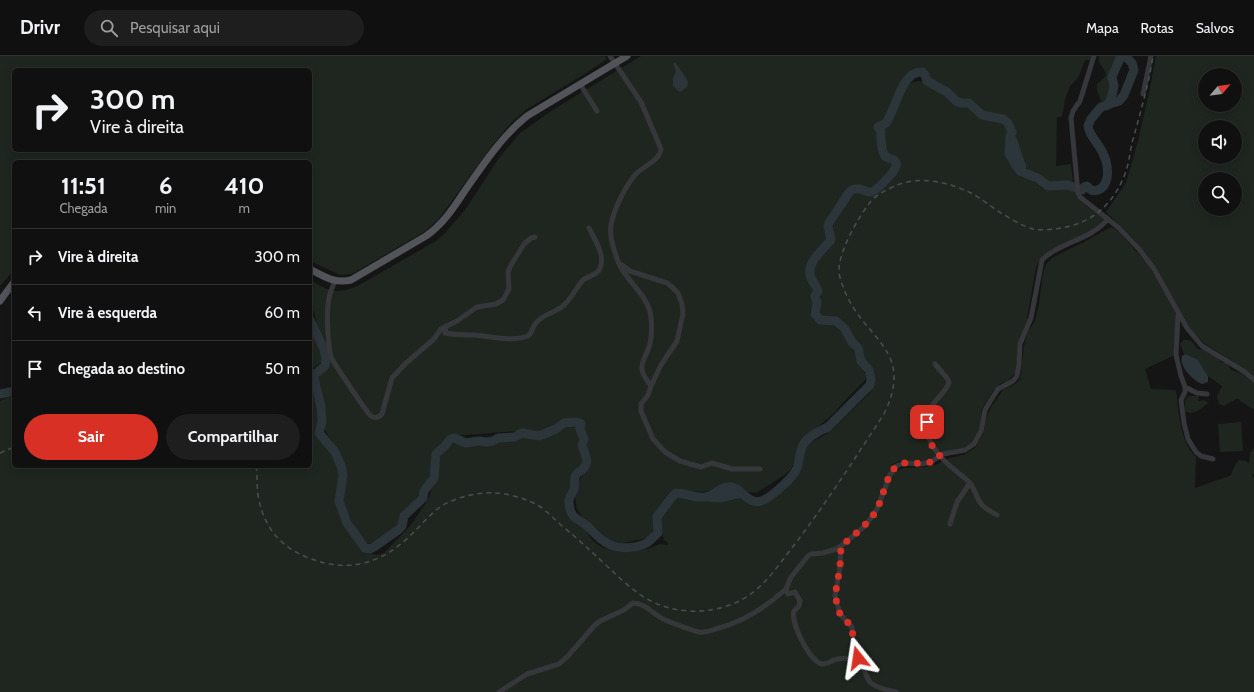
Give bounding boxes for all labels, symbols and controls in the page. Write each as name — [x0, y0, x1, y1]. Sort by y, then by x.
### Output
search box — [84, 10, 364, 46]
text: Drivr — [20, 16, 60, 39]
icon: search — [98, 17, 120, 39]
text: Pesquisar aqui — [130, 19, 220, 37]
text: Mapa — [1086, 19, 1119, 37]
text: Rotas — [1141, 19, 1174, 37]
text: Salvos — [1196, 19, 1234, 37]
north arrow — [1198, 68, 1242, 112]
map controls — [1198, 68, 1242, 216]
text: 300 m — [90, 82, 175, 116]
icon: right — [24, 84, 76, 136]
text: Vire à direita — [90, 116, 184, 138]
button: sound — [1198, 120, 1242, 164]
text: 11:51 — [61, 171, 106, 200]
text: 6 — [159, 171, 172, 200]
text: 410 — [224, 171, 264, 200]
button: search — [1198, 172, 1242, 216]
text: Chegada — [60, 200, 107, 216]
text: min — [155, 200, 176, 216]
text: m — [238, 200, 250, 216]
icon: right — [24, 246, 46, 268]
text: Vire à direita — [58, 248, 139, 266]
text: 300 m — [254, 248, 300, 266]
icon: left — [24, 302, 46, 324]
text: Vire à esquerda — [58, 304, 157, 322]
text: 60 m — [264, 304, 300, 322]
icon: arrive — [24, 358, 46, 380]
text: Chegada ao destino — [58, 360, 185, 378]
text: 50 m — [265, 360, 300, 378]
pin — [910, 405, 944, 439]
icon: arrive — [916, 411, 938, 433]
button: Sair — [24, 414, 158, 460]
button: Compartilhar — [166, 414, 300, 460]
position arrow — [837, 637, 879, 679]

